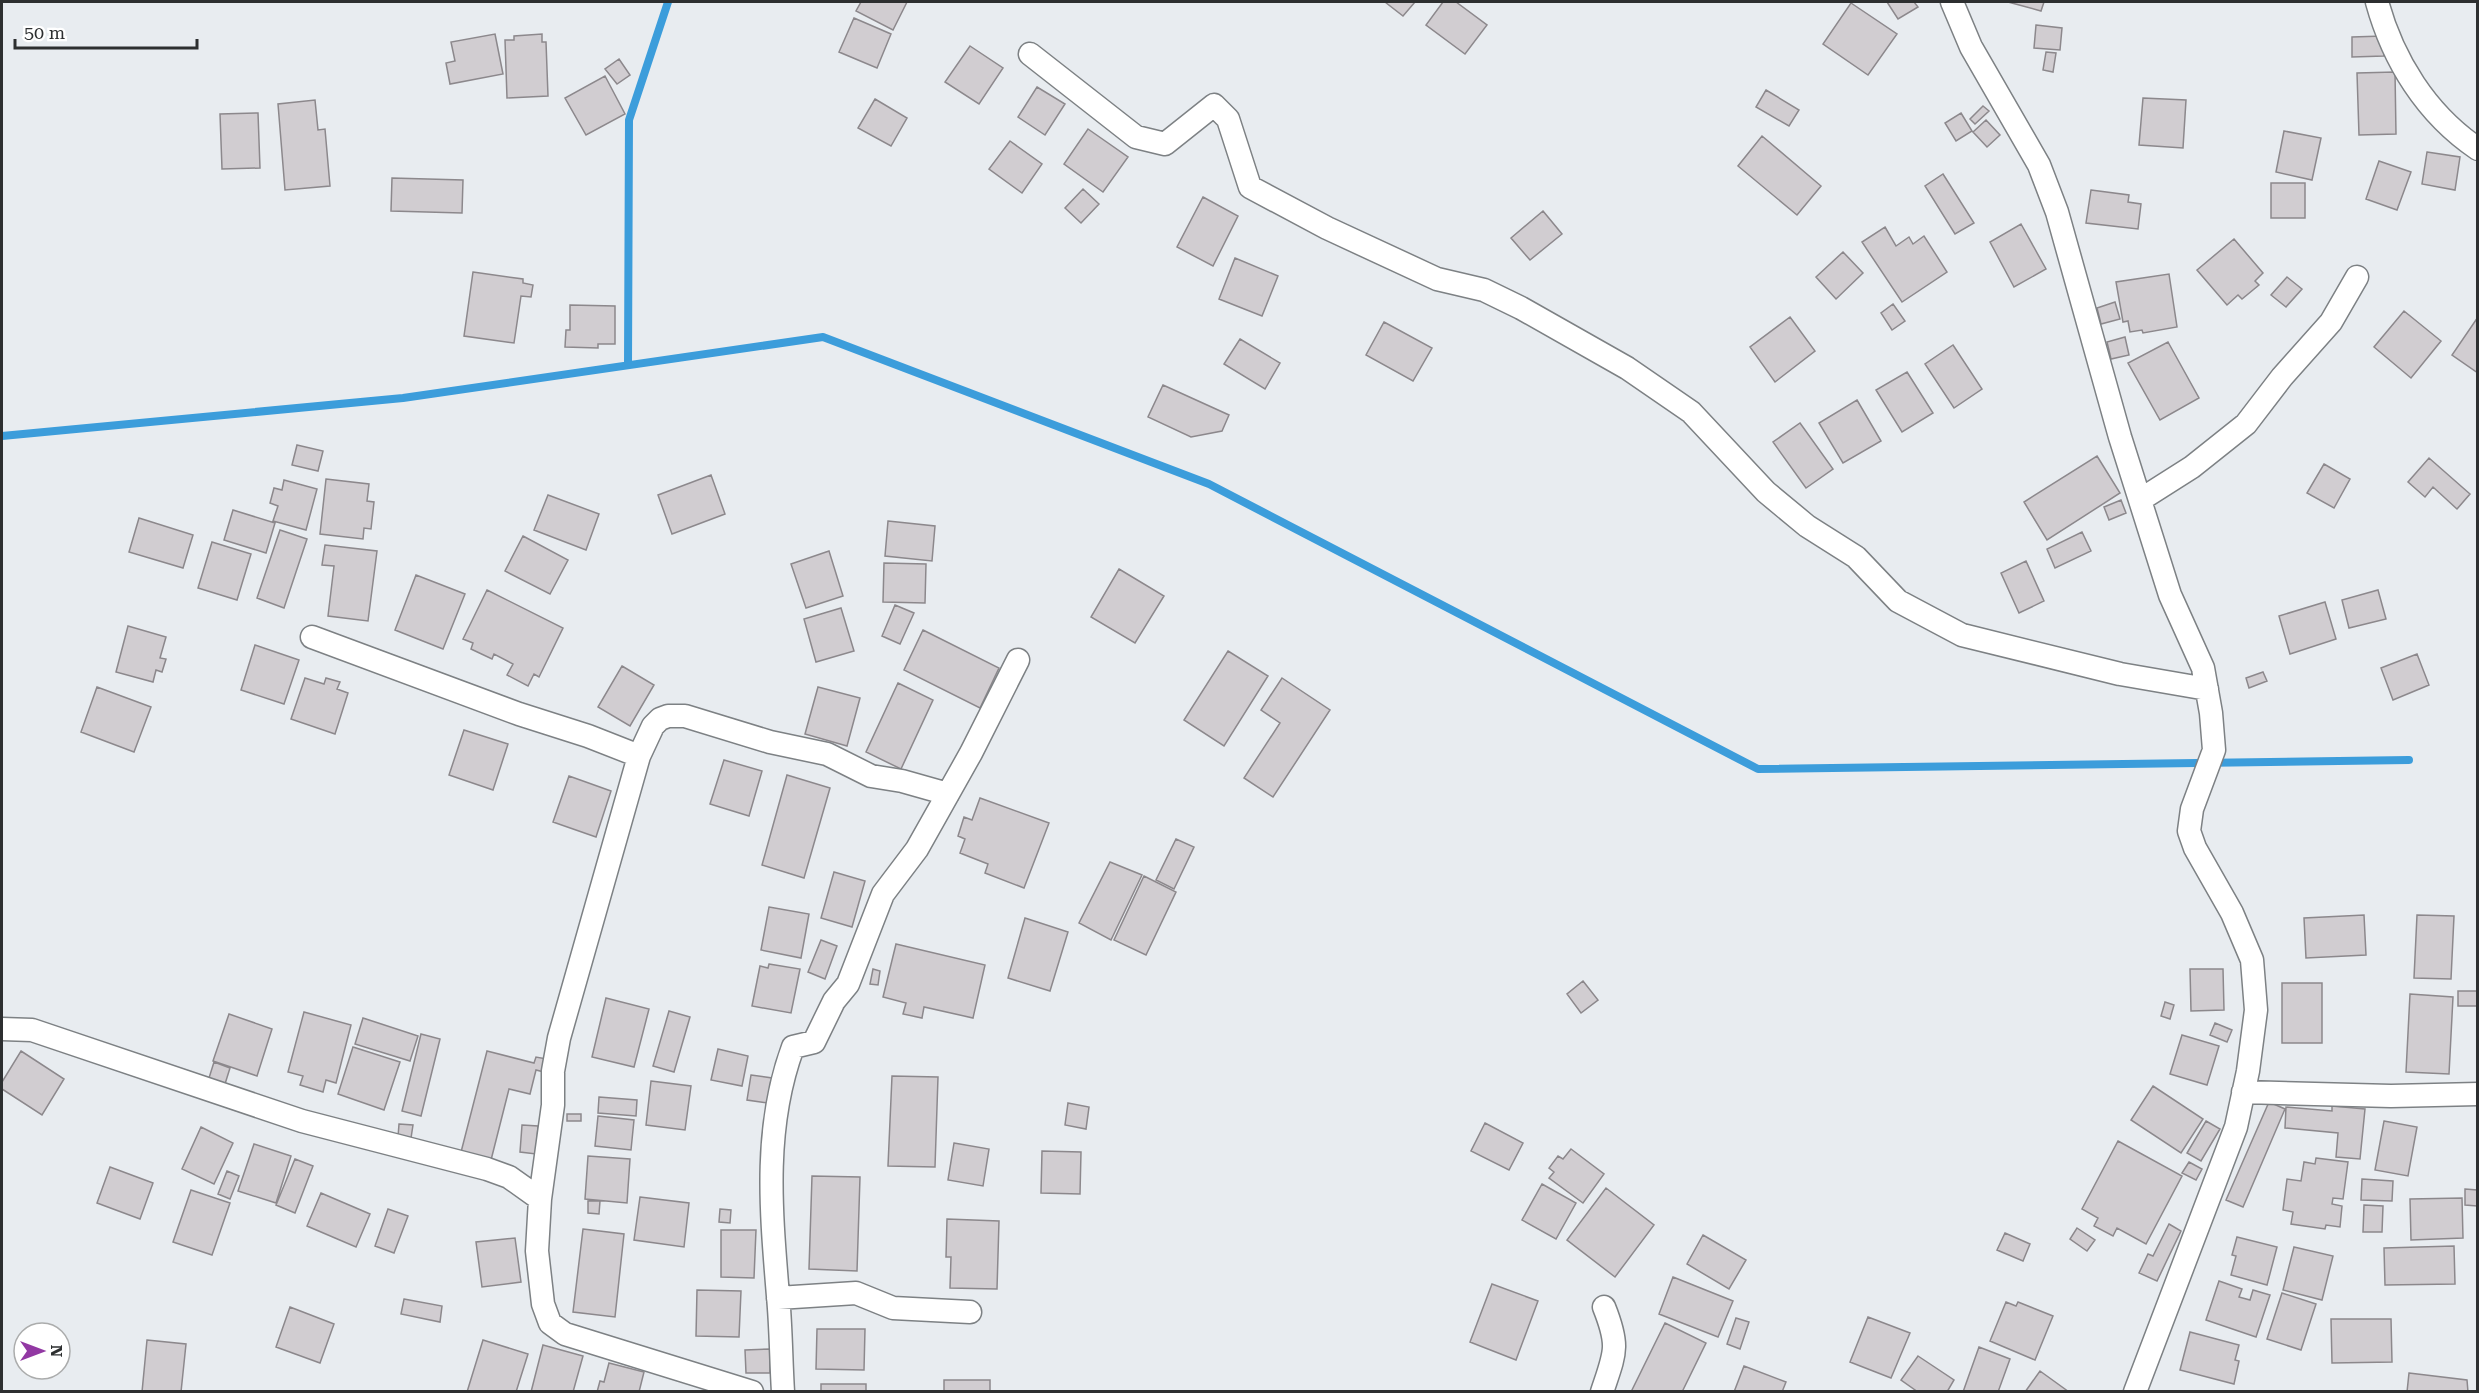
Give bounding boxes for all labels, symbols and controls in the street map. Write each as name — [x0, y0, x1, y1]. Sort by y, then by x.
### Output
scale bar — [15, 12, 196, 50]
text: 50 m — [24, 22, 65, 43]
north arrow — [12, 1321, 72, 1381]
text: N — [47, 1345, 66, 1357]

